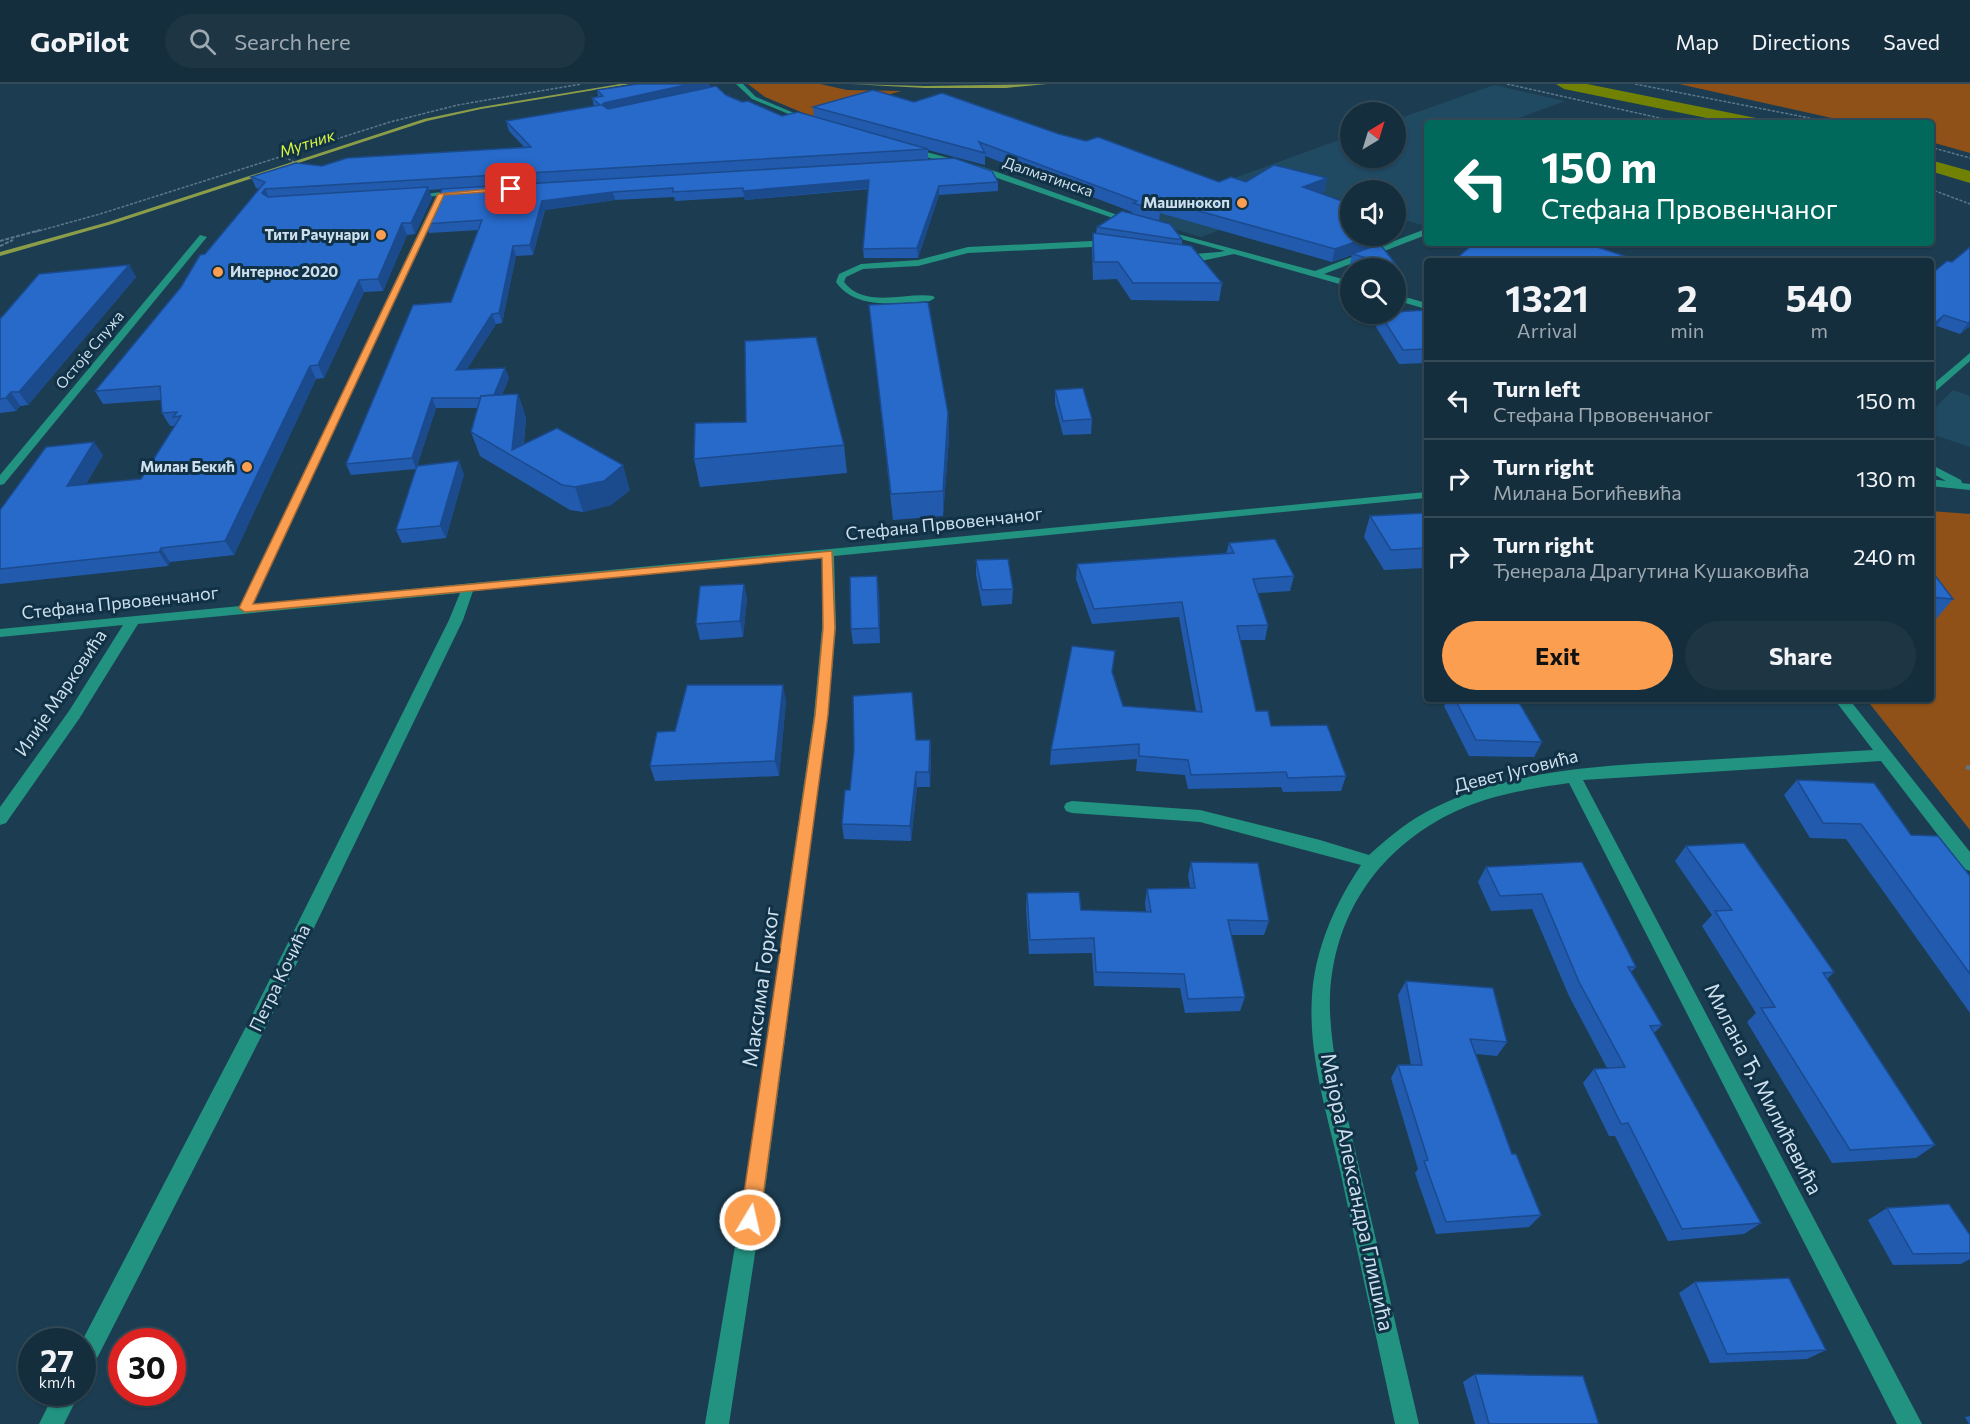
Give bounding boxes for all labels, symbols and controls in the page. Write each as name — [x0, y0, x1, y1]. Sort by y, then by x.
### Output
search box — [165, 14, 585, 68]
text: GoPilot — [30, 24, 129, 58]
icon: search — [186, 25, 219, 58]
text: Search here — [234, 28, 351, 55]
text: Map — [1676, 29, 1719, 54]
text: Directions — [1752, 29, 1850, 54]
text: Saved — [1883, 29, 1940, 54]
north arrow — [1340, 102, 1406, 168]
map controls — [1340, 102, 1406, 324]
water label: Мутник — [277, 124, 338, 160]
text: 150 m — [1541, 140, 1657, 192]
icon: left — [1442, 144, 1520, 222]
street label: Далматинска — [1001, 152, 1096, 200]
pin — [485, 163, 536, 214]
icon: arrive — [494, 172, 527, 205]
button: sound — [1340, 180, 1406, 246]
text: Стефана Првовенчаног — [1541, 192, 1838, 225]
place label: Машинокоп — [1143, 193, 1230, 211]
marker: Машинокоп — [1235, 196, 1249, 210]
place label: Тити Рачунари — [265, 225, 369, 243]
marker: Тити Рачунари — [374, 228, 388, 242]
button: search — [1340, 258, 1406, 324]
place label: Интернос 2020 — [230, 262, 338, 280]
marker: Интернос 2020 — [211, 265, 225, 279]
text: 13:21 — [1505, 275, 1589, 319]
text: 2 — [1677, 275, 1698, 319]
text: 540 — [1786, 275, 1853, 319]
street label: Остоје Спужа — [51, 307, 127, 392]
text: Arrival — [1517, 318, 1577, 342]
text: min — [1670, 318, 1704, 342]
text: m — [1810, 318, 1828, 342]
text: Turn left — [1493, 375, 1580, 402]
icon: left — [1442, 384, 1475, 417]
text: 150 m — [1856, 387, 1916, 414]
text: Стефана Првовенчаног — [1493, 402, 1713, 426]
text: Turn right — [1493, 453, 1594, 480]
place label: Милан Бекић — [140, 457, 235, 475]
marker: Милан Бекић — [240, 460, 254, 474]
icon: right — [1442, 462, 1475, 495]
text: 130 m — [1856, 465, 1916, 492]
text: Милана Богићевића — [1493, 480, 1682, 504]
street label: Стефана Првовенчаног — [844, 502, 1044, 544]
text: Turn right — [1493, 531, 1594, 558]
icon: right — [1442, 540, 1475, 573]
text: 240 m — [1853, 543, 1916, 570]
text: Ђенерала Драгутина Кушаковића — [1493, 558, 1809, 582]
street label: Стефана Првовенчаног — [20, 581, 220, 623]
button: Exit — [1442, 621, 1673, 690]
button: Share — [1685, 621, 1916, 690]
street label: Илије Марковића — [10, 625, 111, 760]
street label: Девет Југовића — [1451, 744, 1580, 796]
street label: Максима Горког — [736, 905, 783, 1068]
street label: Петра Кочића — [244, 920, 315, 1035]
street label: Милана Ђ. Милићевића — [1700, 978, 1829, 1198]
street label: Мајора Александра Глишића — [1317, 1050, 1400, 1333]
position arrow — [718, 1188, 782, 1252]
speed limit sign: 30 — [108, 1328, 186, 1406]
text: 27 — [40, 1341, 74, 1378]
text: km/h — [39, 1373, 75, 1391]

